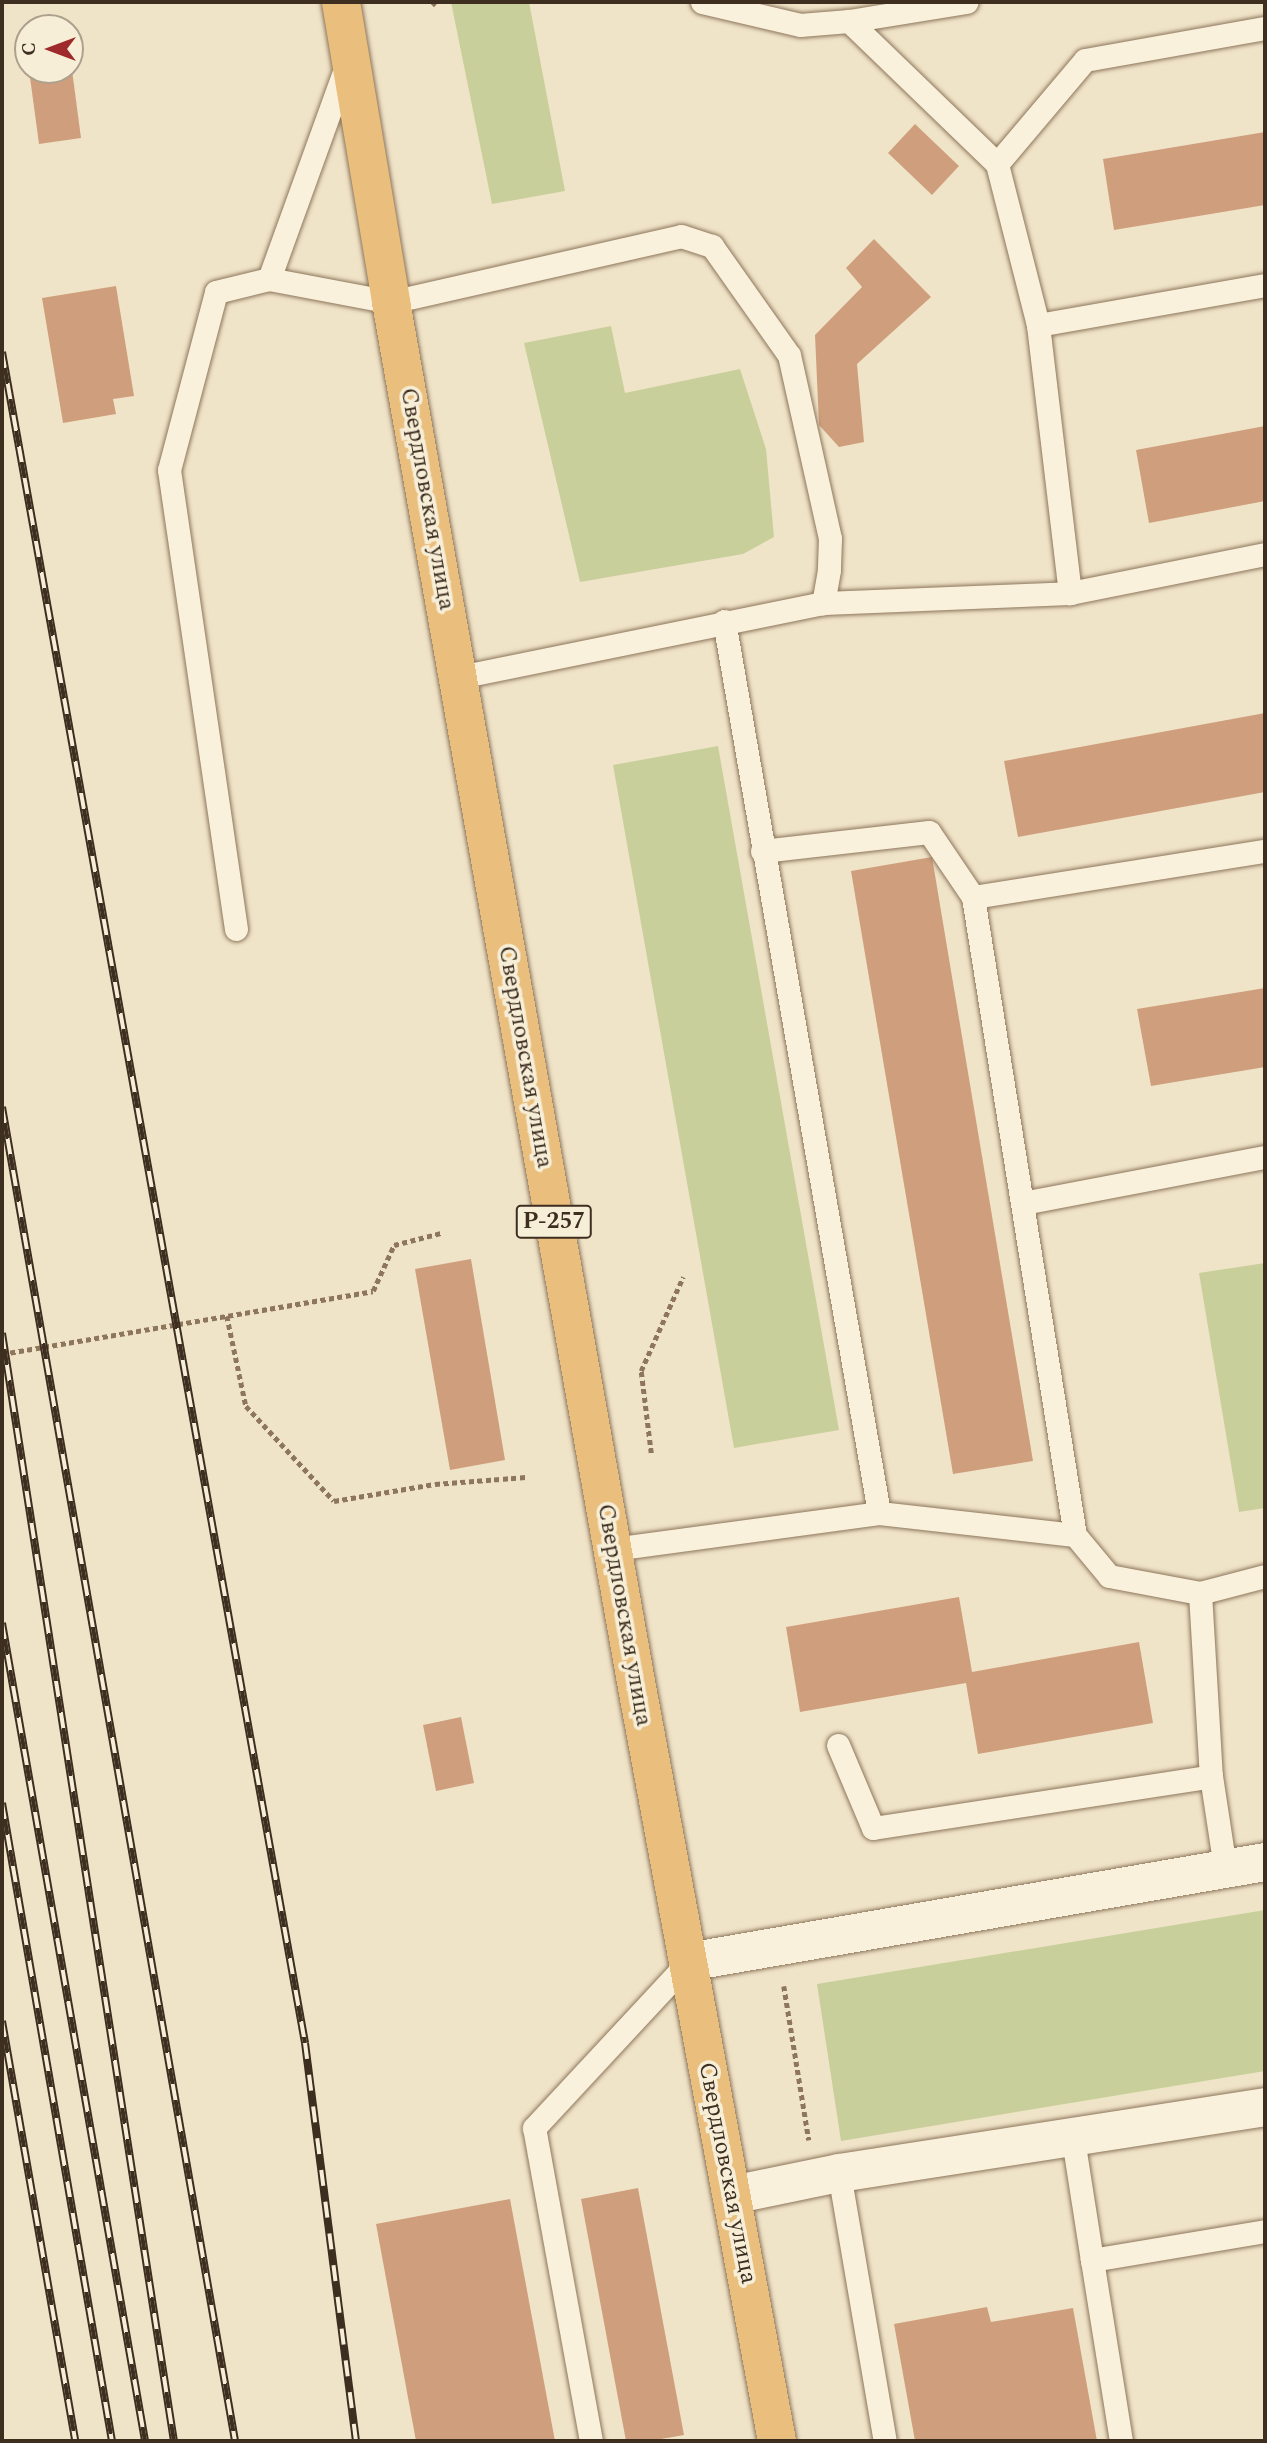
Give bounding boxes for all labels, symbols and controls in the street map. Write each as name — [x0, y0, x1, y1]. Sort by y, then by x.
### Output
north arrow — [14, 14, 84, 84]
text: С — [15, 42, 44, 56]
street label: Свердловская улица — [393, 386, 461, 612]
street label: Свердловская улица — [491, 944, 559, 1170]
road number: Р-257 — [516, 1203, 592, 1242]
street label: Свердловская улица — [590, 1502, 658, 1728]
street label: Свердловская улица — [691, 2060, 763, 2286]

